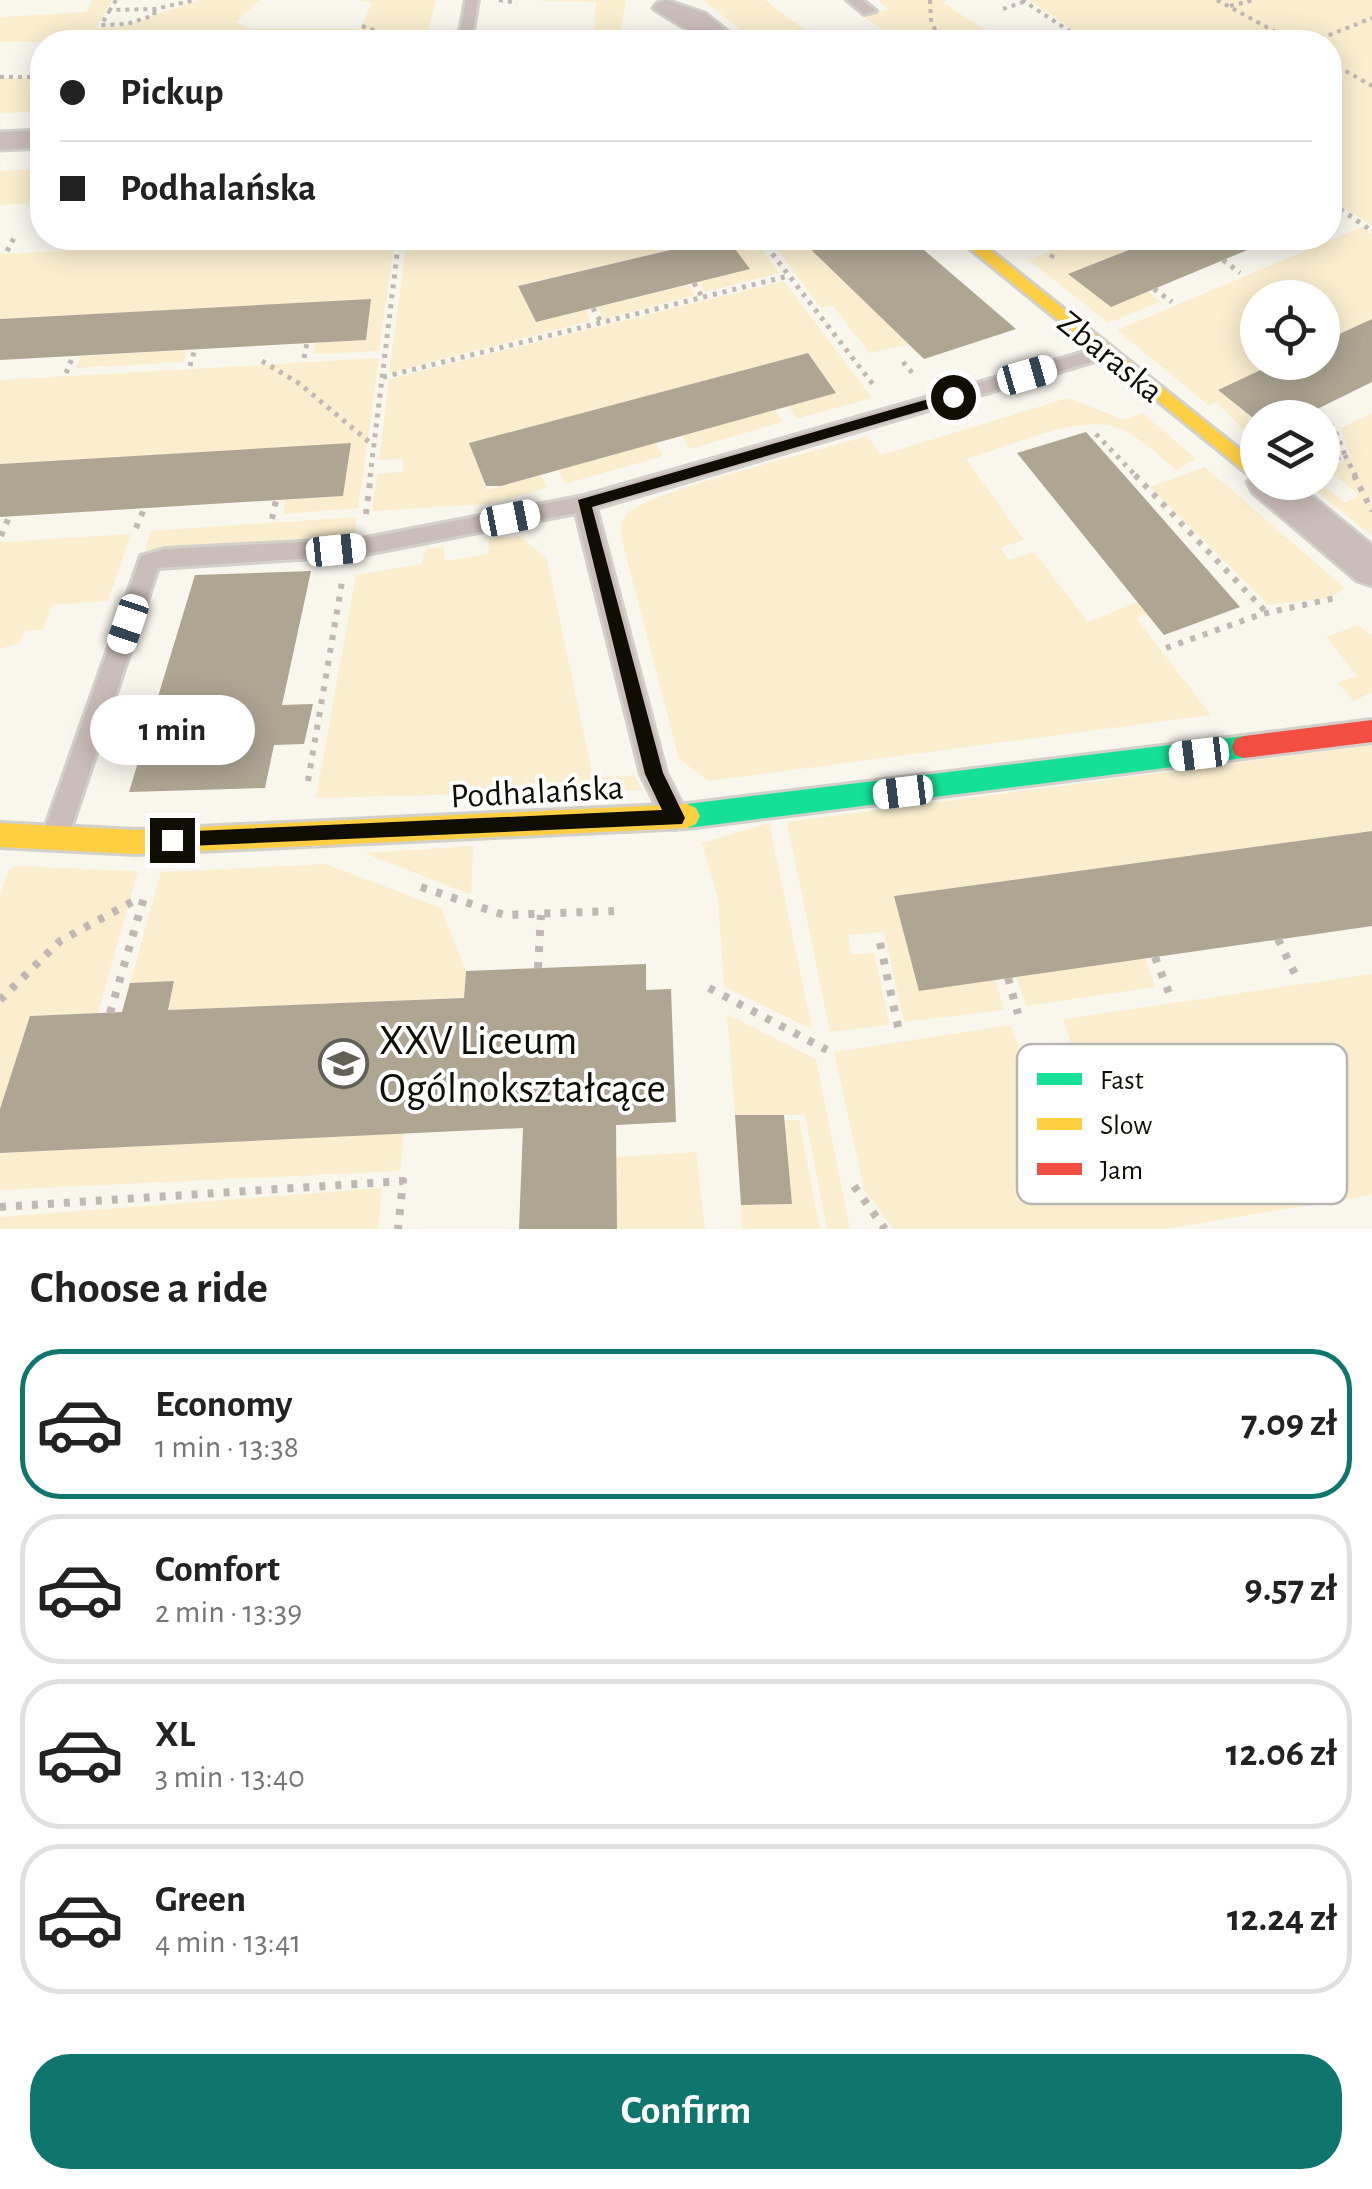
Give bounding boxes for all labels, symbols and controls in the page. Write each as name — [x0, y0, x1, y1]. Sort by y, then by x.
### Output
text: Pickup — [120, 74, 224, 112]
text: Podhalańska — [120, 170, 316, 208]
map controls — [1240, 280, 1340, 500]
button: locate — [1240, 280, 1340, 380]
street label: Zbaraska — [1051, 305, 1169, 410]
car — [994, 352, 1060, 398]
route start — [931, 375, 976, 420]
button: layers — [1240, 400, 1340, 500]
car — [478, 498, 542, 538]
car — [305, 532, 367, 568]
car — [104, 591, 152, 657]
callout: 1 min — [90, 695, 254, 765]
text: 1 min — [139, 714, 206, 746]
car — [1167, 735, 1231, 773]
street label: Podhalańska — [450, 770, 625, 815]
car — [871, 773, 935, 811]
route end — [150, 818, 195, 863]
place label: XXV Liceum Ogólnokształcące — [379, 1020, 666, 1111]
school or university icon: XXV Liceum Ogólnokształcące — [318, 1037, 370, 1089]
legend — [1017, 1044, 1347, 1204]
text: Fast — [1100, 1067, 1144, 1095]
text: Slow — [1100, 1112, 1152, 1140]
text: Jam — [1100, 1157, 1143, 1185]
text: Choose a ride — [30, 1266, 268, 1311]
icon: car — [35, 1379, 125, 1469]
text: Economy — [155, 1386, 293, 1424]
text: 7.09 zł — [1241, 1405, 1337, 1443]
text: 1 min · 13:38 — [155, 1431, 299, 1463]
icon: car — [35, 1544, 125, 1634]
text: Comfort — [155, 1551, 280, 1589]
text: 9.57 zł — [1244, 1570, 1337, 1608]
text: 2 min · 13:39 — [155, 1596, 302, 1628]
icon: car — [35, 1709, 125, 1799]
text: XL — [155, 1716, 195, 1754]
text: 12.06 zł — [1226, 1735, 1337, 1773]
text: 3 min · 13:40 — [155, 1761, 305, 1793]
icon: car — [35, 1874, 125, 1964]
text: Green — [155, 1881, 246, 1919]
text: 12.24 zł — [1227, 1900, 1337, 1938]
text: 4 min · 13:41 — [155, 1926, 301, 1958]
button: Confirm — [30, 2054, 1342, 2169]

